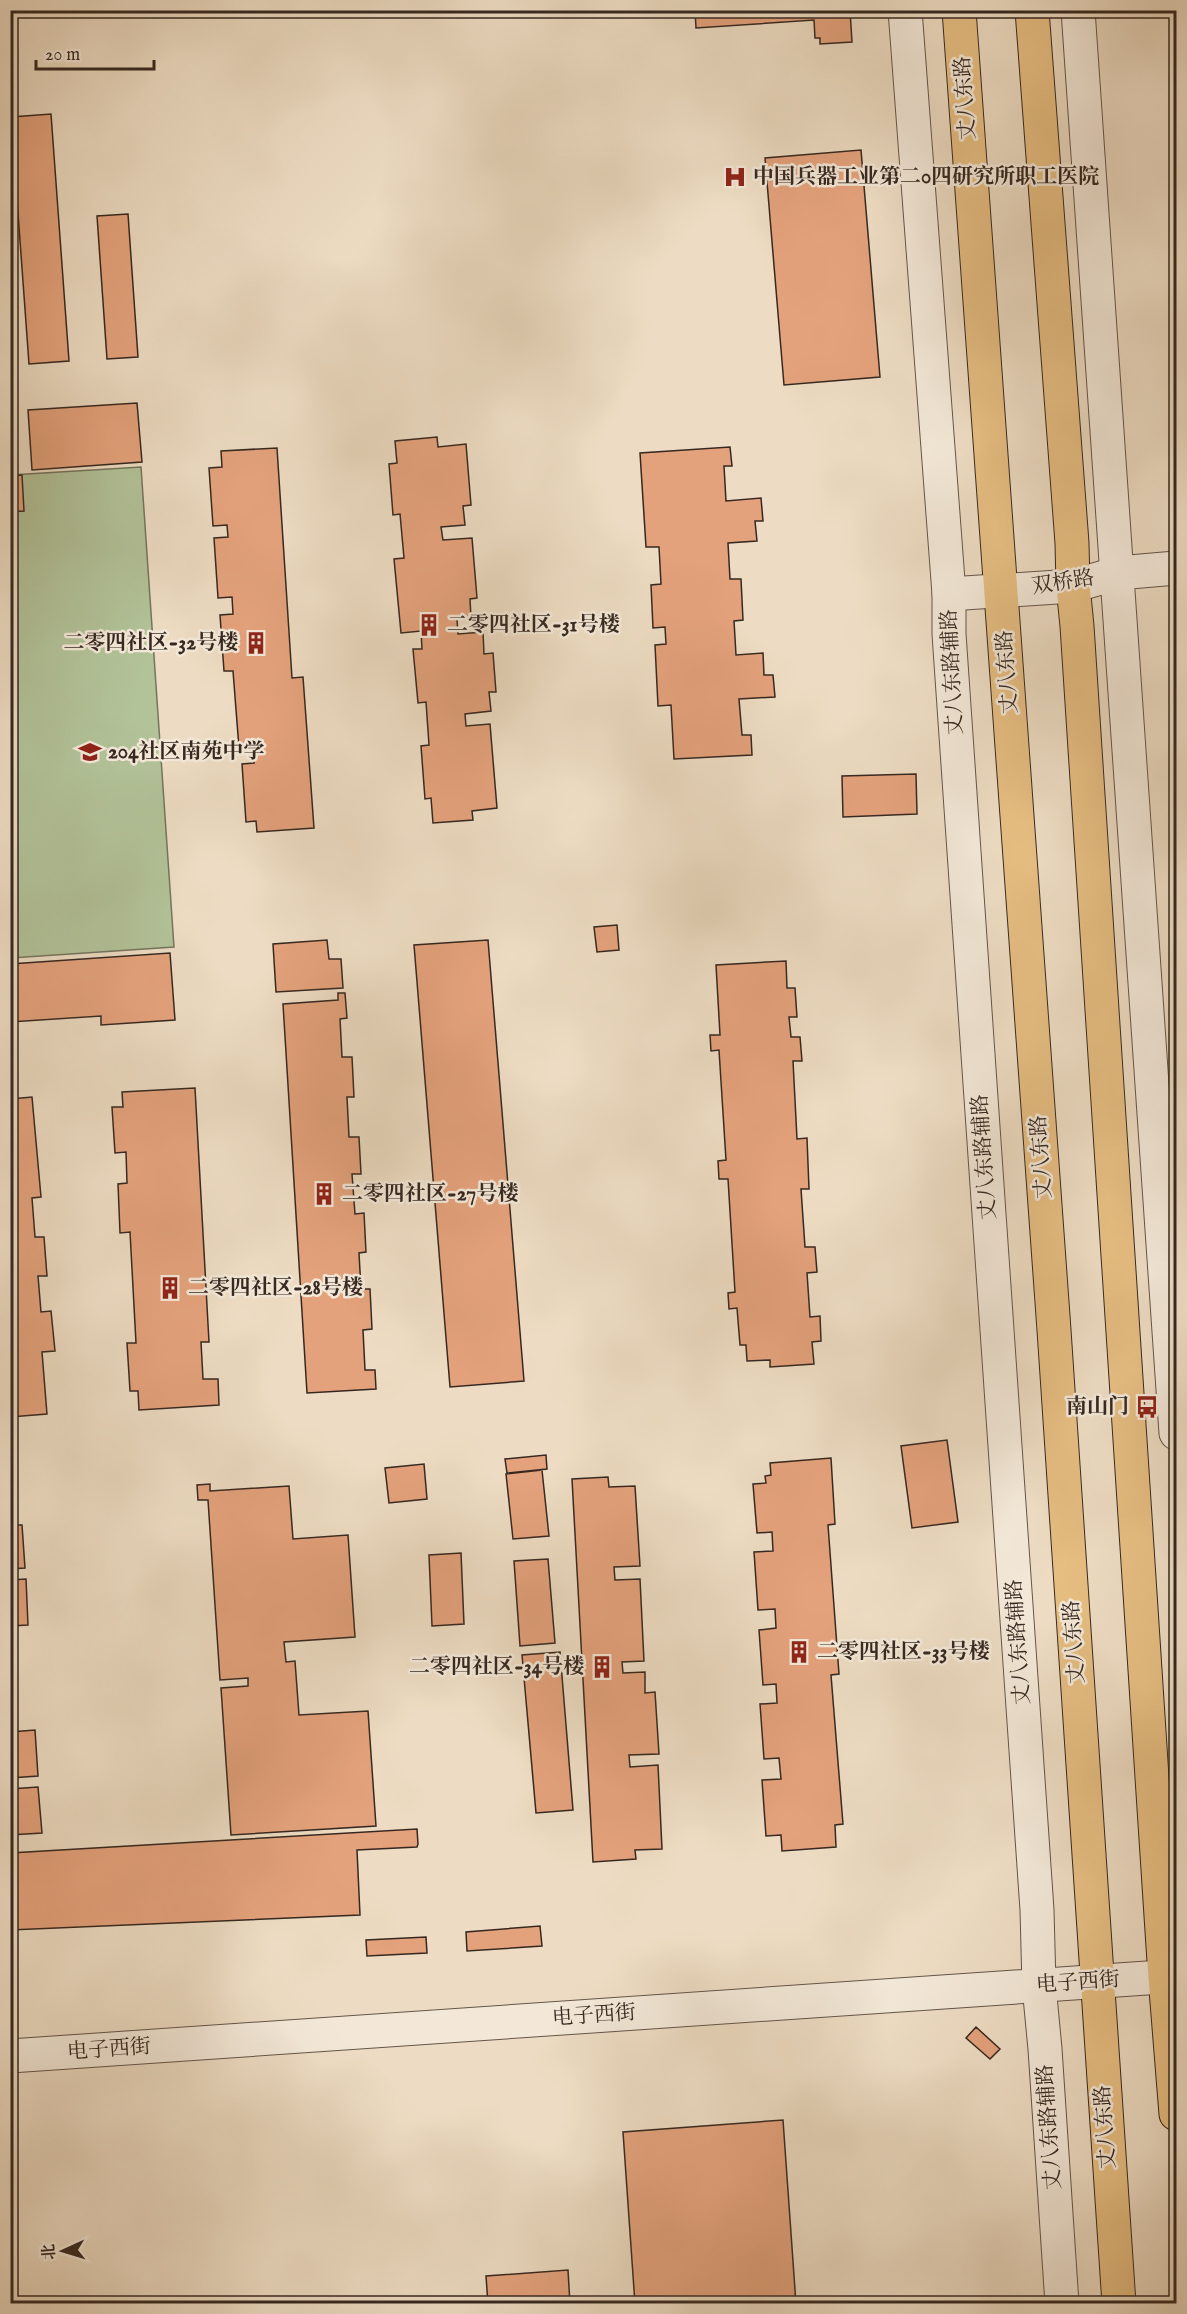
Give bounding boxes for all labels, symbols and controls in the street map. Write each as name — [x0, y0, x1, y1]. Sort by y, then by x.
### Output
scale bar — [36, 33, 154, 71]
text: 20 m — [45, 44, 80, 67]
street label: 丈八东路 — [950, 55, 982, 141]
hospital icon: 中国兵器工业第二0四研究所职工医院 — [722, 164, 748, 190]
place label: 中国兵器工业第二0四研究所职工医院 — [753, 164, 1099, 191]
street label: 双桥路 — [1030, 565, 1096, 601]
street label: 丈八东路辅路 — [936, 608, 970, 736]
building icon: 二零四社区-31号楼 — [416, 612, 442, 638]
place label: 二零四社区-31号楼 — [447, 612, 619, 639]
street label: 丈八东路 — [992, 629, 1024, 715]
place label: 二零四社区-32号楼 — [64, 630, 238, 657]
building icon: 二零四社区-32号楼 — [243, 630, 269, 656]
school or university icon: 204社区南苑中学 — [77, 739, 103, 765]
place label: 204社区南苑中学 — [108, 739, 264, 766]
street label: 丈八东路辅路 — [967, 1093, 1003, 1221]
street label: 丈八东路 — [1026, 1114, 1058, 1200]
building icon: 二零四社区-27号楼 — [311, 1181, 337, 1207]
place label: 二零四社区-27号楼 — [342, 1181, 518, 1208]
building icon: 二零四社区-28号楼 — [157, 1275, 183, 1301]
place label: 二零四社区-28号楼 — [188, 1275, 363, 1302]
place label: 南山门 — [1066, 1394, 1129, 1421]
bus stop icon: 南山门 — [1134, 1394, 1160, 1420]
street label: 丈八东路辅路 — [1001, 1578, 1037, 1706]
street label: 丈八东路 — [1059, 1599, 1091, 1685]
building icon: 二零四社区-33号楼 — [786, 1639, 812, 1665]
place label: 二零四社区-33号楼 — [817, 1639, 989, 1666]
place label: 二零四社区-34号楼 — [409, 1654, 584, 1681]
building icon: 二零四社区-34号楼 — [589, 1654, 615, 1680]
street label: 电子西街 — [1035, 1967, 1121, 1999]
street label: 电子西街 — [551, 2000, 637, 2032]
street label: 电子西街 — [66, 2034, 152, 2066]
street label: 丈八东路辅路 — [1032, 2063, 1068, 2191]
street label: 丈八东路 — [1090, 2084, 1122, 2170]
north arrow — [33, 2221, 93, 2281]
text: 北 — [39, 2243, 61, 2261]

